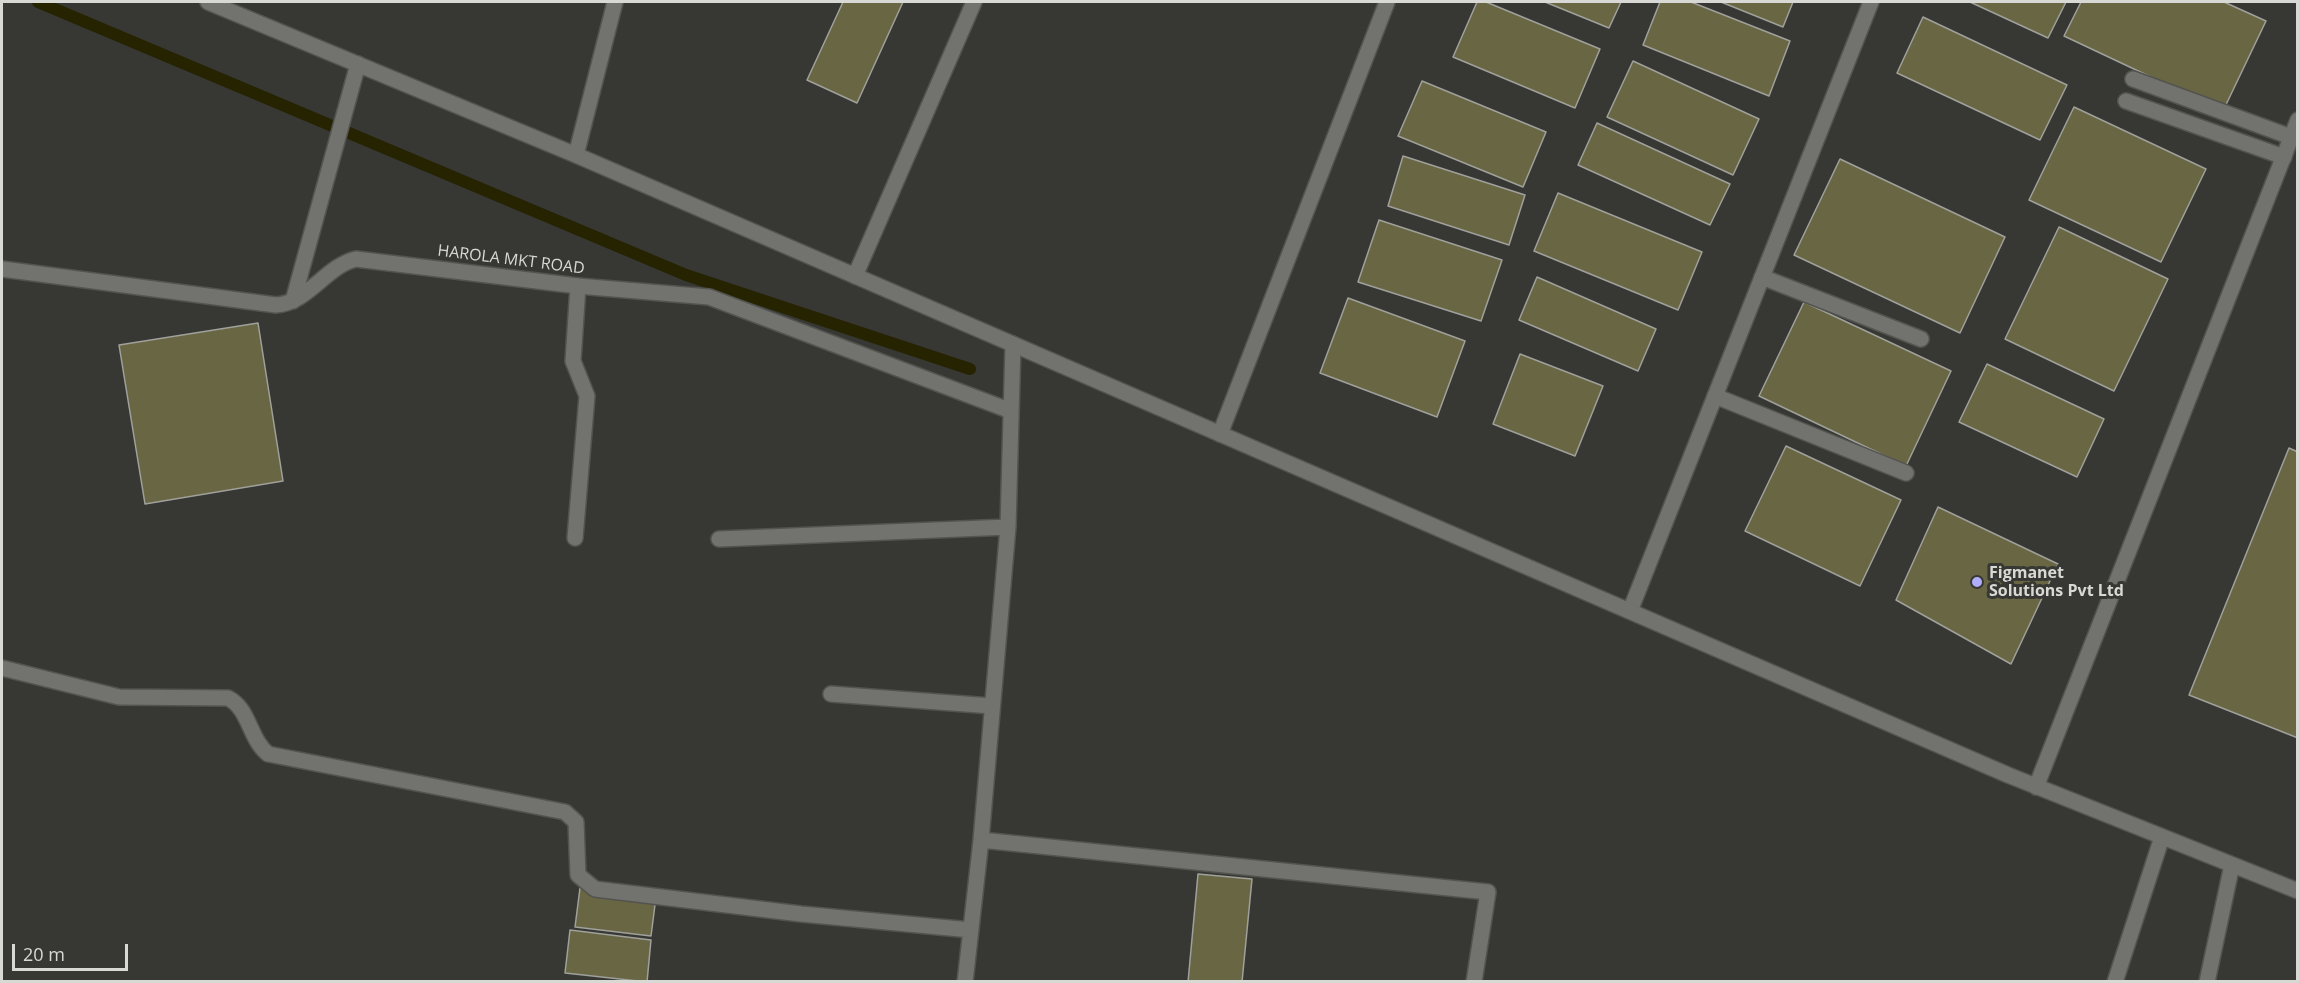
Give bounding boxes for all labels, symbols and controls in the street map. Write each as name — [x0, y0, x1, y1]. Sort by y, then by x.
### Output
street label: HAROLA MKT ROAD — [436, 241, 586, 279]
place label: Figmanet Solutions Pvt Ltd — [1989, 563, 2124, 601]
marker: Figmanet Solutions Pvt Ltd — [1970, 575, 1984, 589]
scale bar — [15, 932, 130, 970]
text: 20 m — [23, 942, 65, 966]

